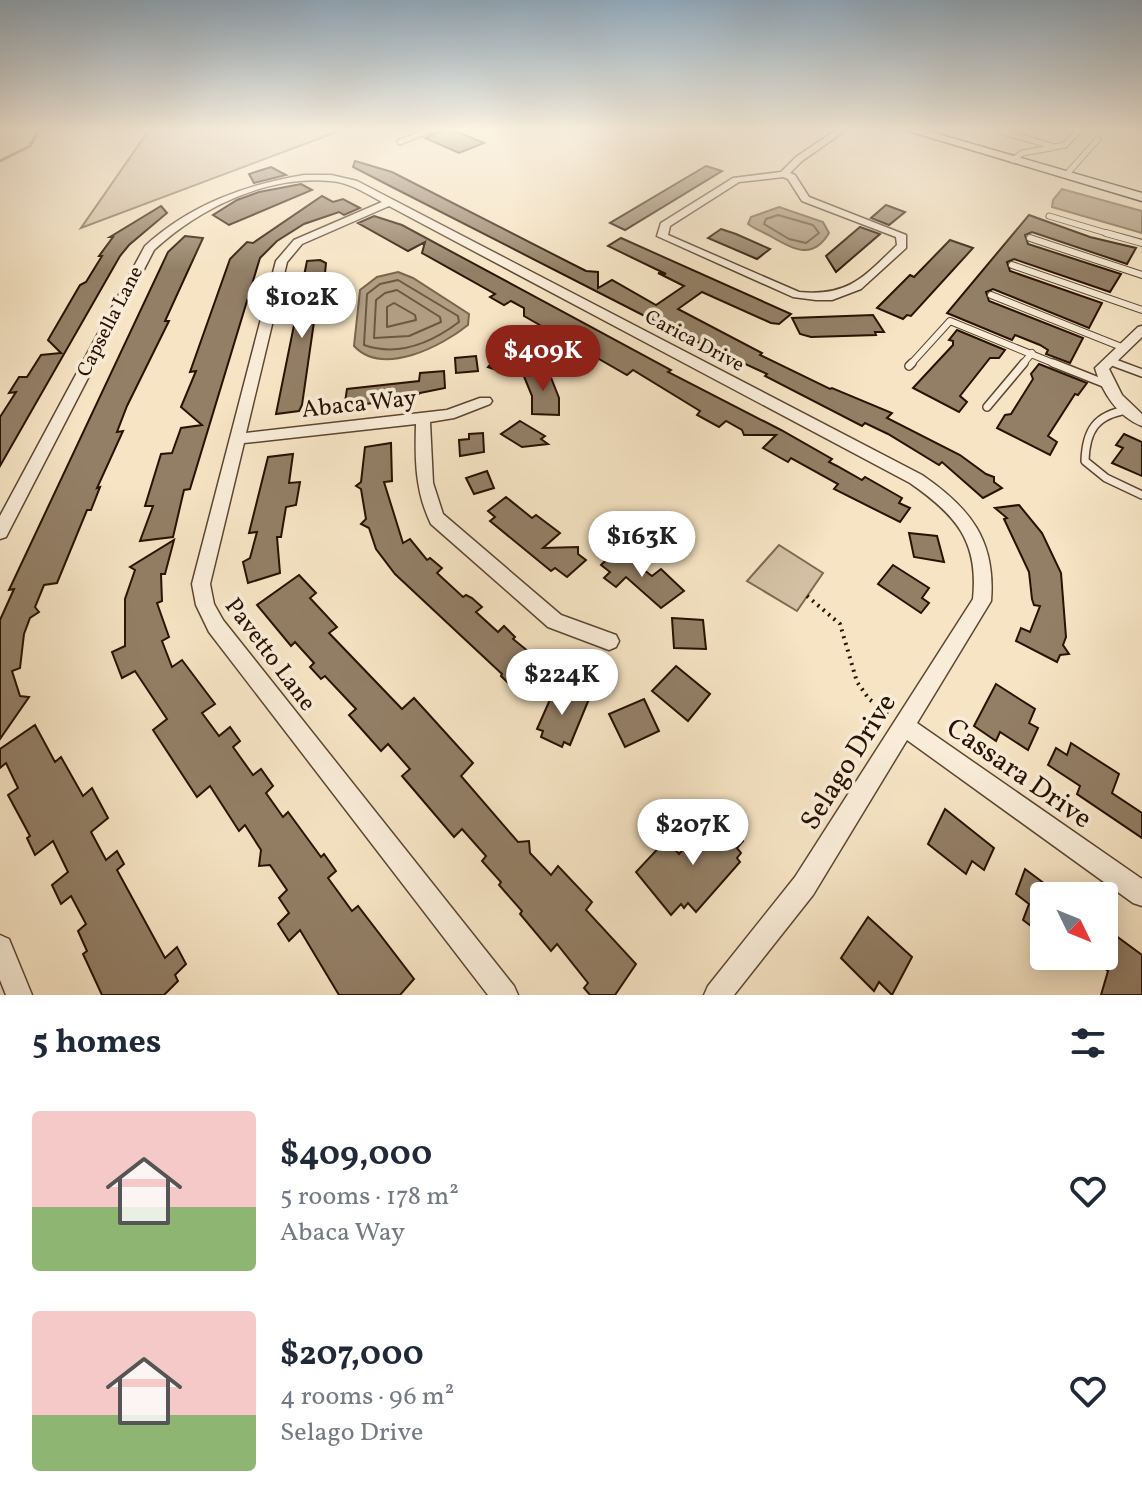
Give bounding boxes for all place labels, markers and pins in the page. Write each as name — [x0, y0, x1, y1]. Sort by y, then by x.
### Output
pin: $102K — [246, 272, 358, 340]
pin: $409K — [487, 325, 599, 393]
pin: $163K — [586, 511, 698, 579]
pin: $224K — [506, 649, 618, 717]
pin: $207K — [637, 799, 749, 867]

